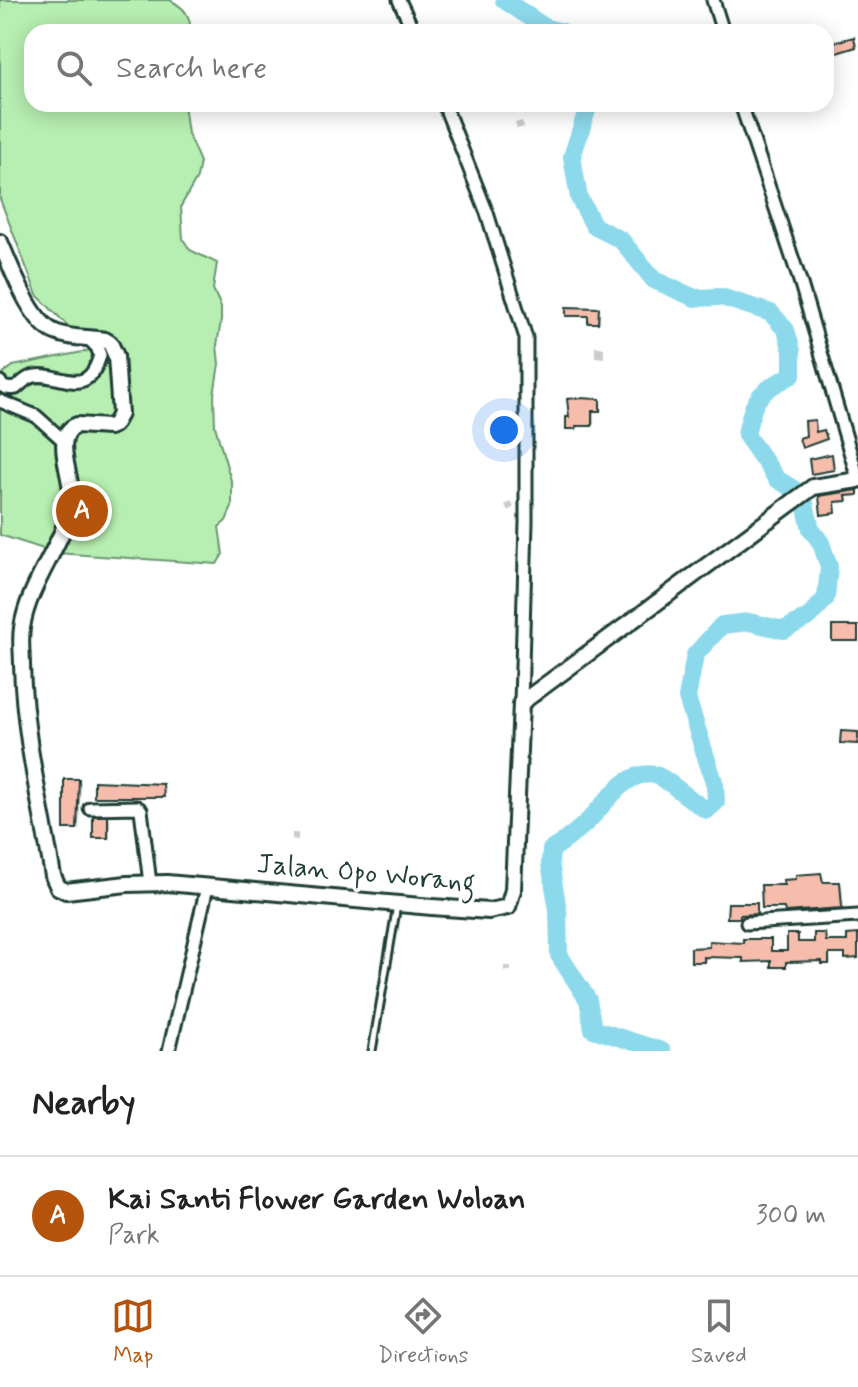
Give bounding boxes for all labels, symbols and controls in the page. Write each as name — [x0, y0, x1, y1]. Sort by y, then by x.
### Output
search box — [24, 24, 834, 112]
icon: search — [52, 46, 96, 90]
text: Search here — [116, 49, 267, 88]
your location — [484, 410, 524, 450]
pin: A — [56, 481, 108, 541]
street label: Jalan Opo Worang — [255, 846, 477, 905]
text: Nearby — [32, 1081, 136, 1126]
text: Kai Santi Flower Garden Woloan — [108, 1180, 526, 1219]
text: A — [49, 1199, 67, 1233]
text: 300 m — [756, 1199, 826, 1233]
text: Park — [108, 1219, 160, 1253]
tab: Map — [111, 1294, 155, 1370]
tab: Directions — [378, 1294, 468, 1370]
tab: Saved — [691, 1294, 747, 1370]

